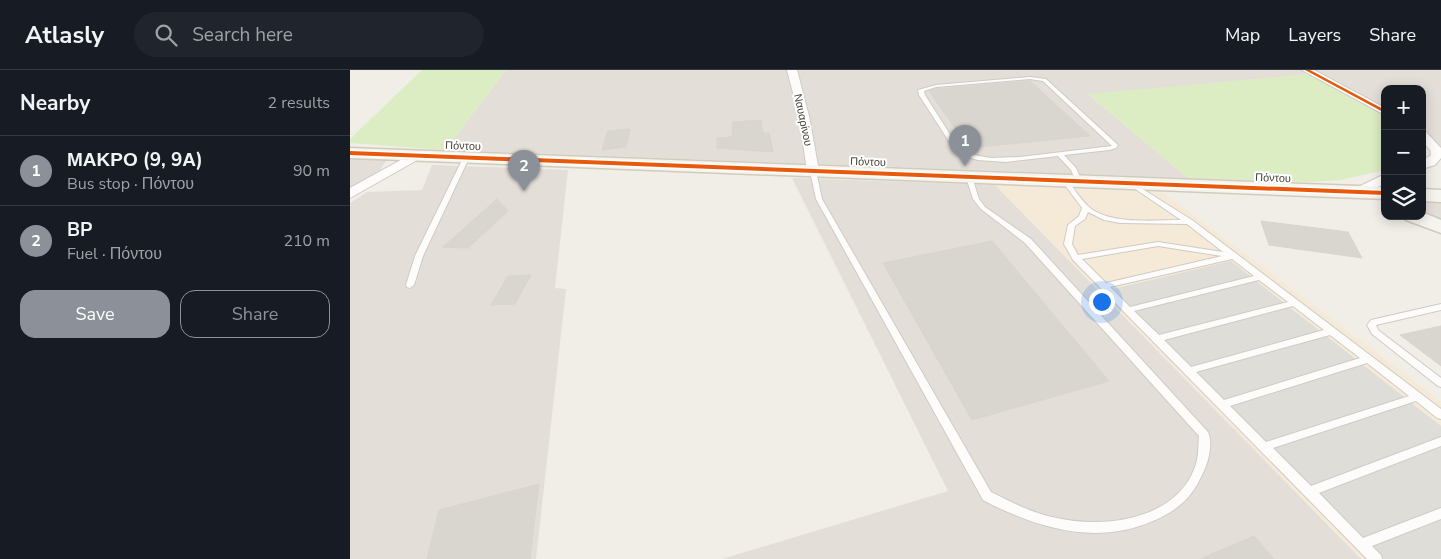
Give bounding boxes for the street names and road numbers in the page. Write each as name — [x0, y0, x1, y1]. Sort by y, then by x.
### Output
street label: Ναυαρίνου — [790, 93, 816, 147]
street label: Πόντου — [445, 138, 481, 154]
street label: Πόντου — [850, 154, 886, 170]
street label: Πόντου — [1255, 170, 1291, 186]

